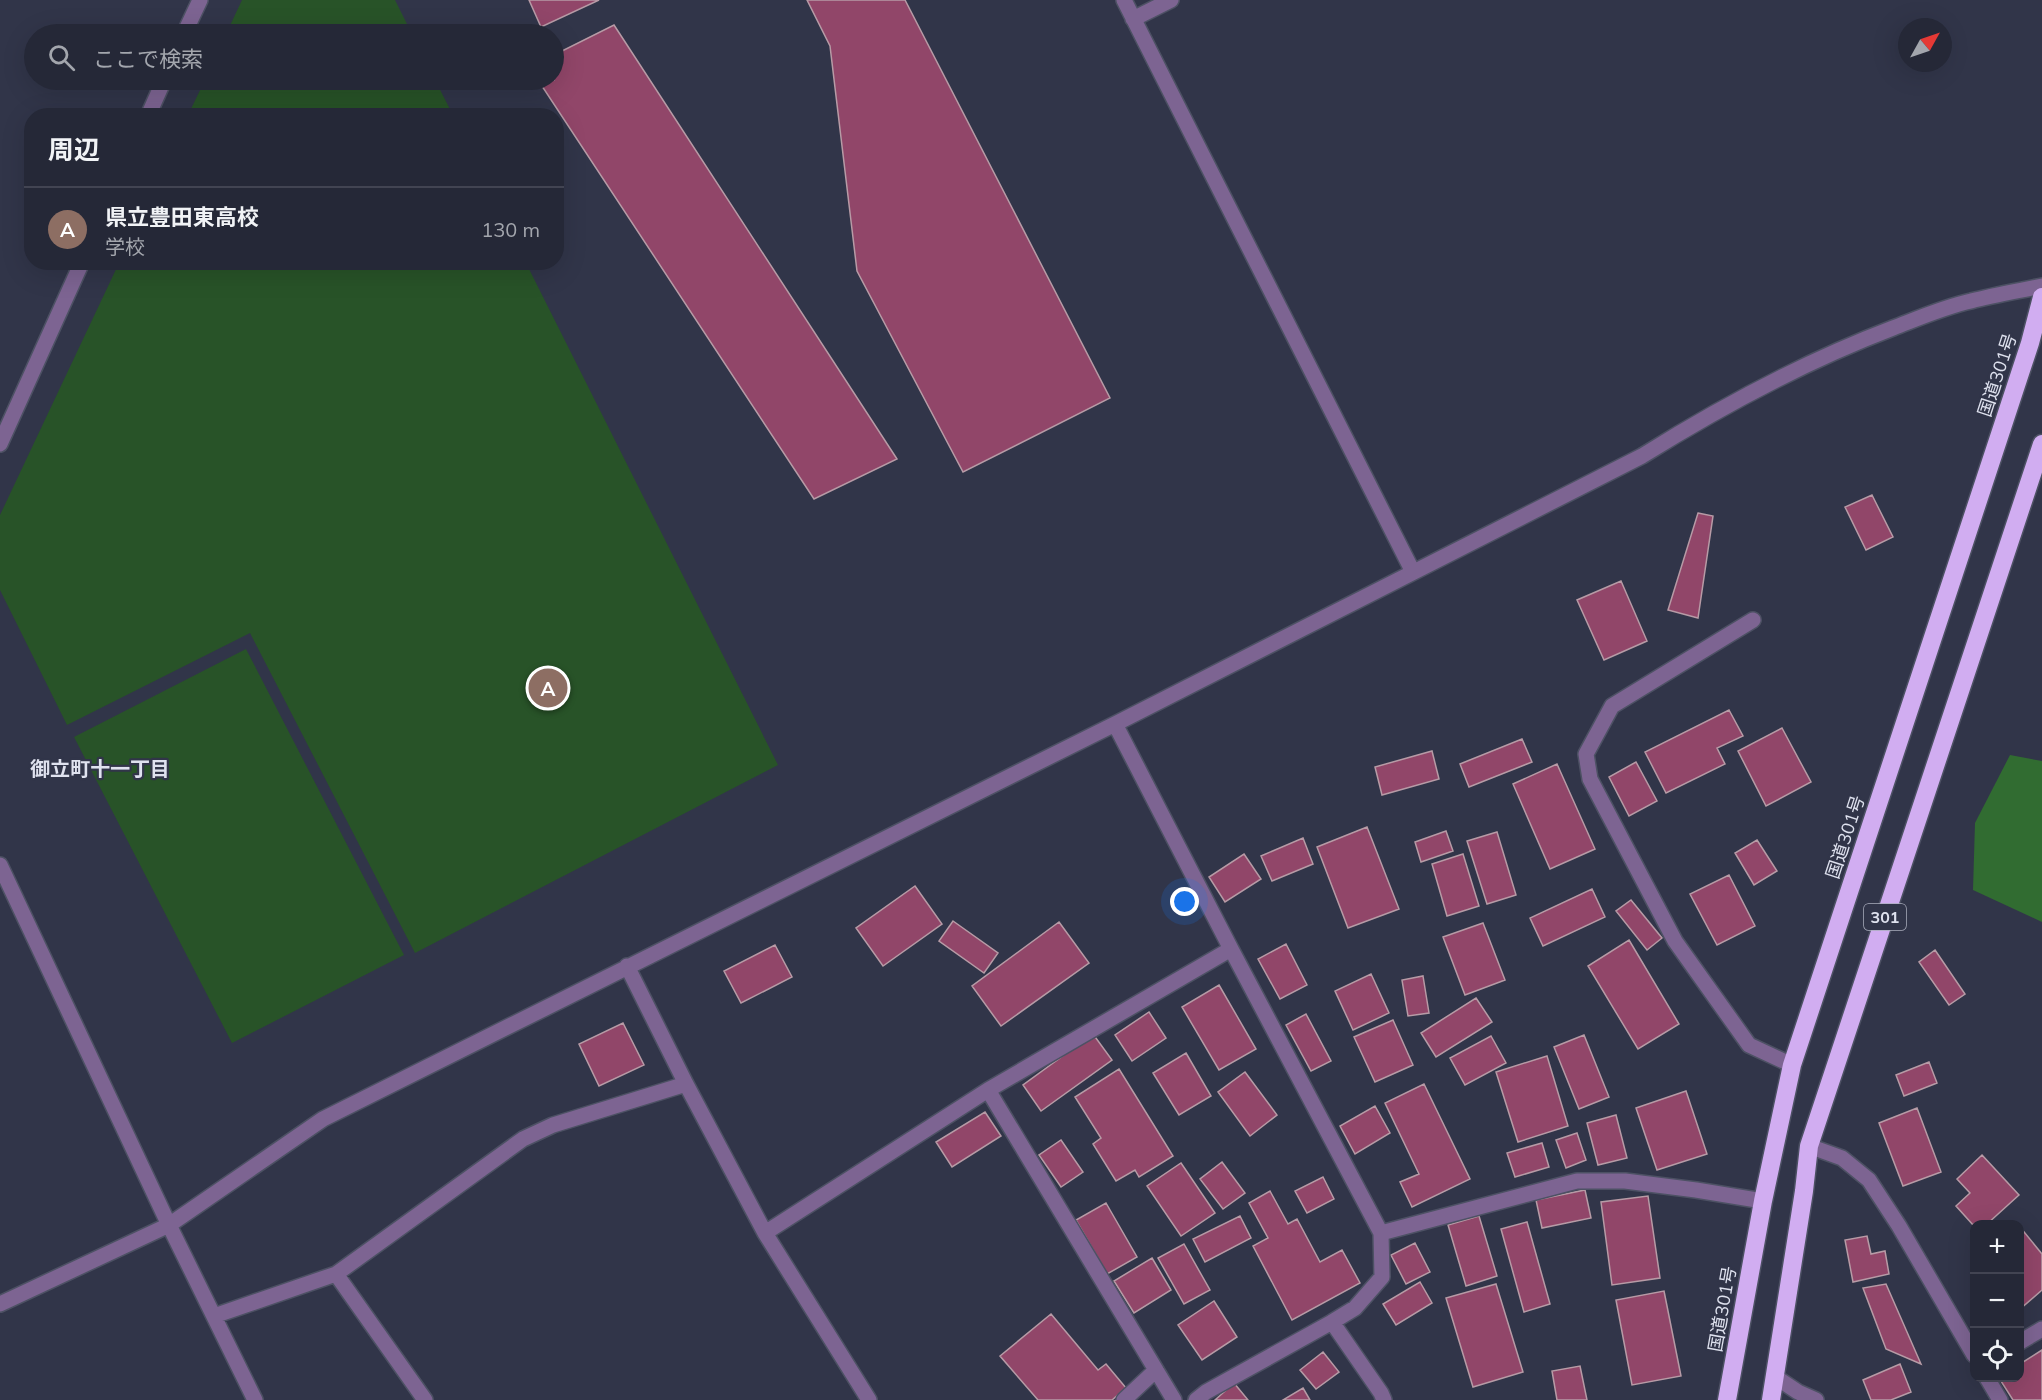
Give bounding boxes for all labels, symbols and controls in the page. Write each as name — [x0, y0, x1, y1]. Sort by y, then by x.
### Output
north arrow — [1898, 18, 1952, 72]
search box — [24, 24, 564, 90]
icon: search — [45, 41, 78, 74]
text: ここで検索 — [93, 45, 203, 73]
text: 周辺 — [48, 133, 100, 166]
text: 県立豊田東高校 — [105, 203, 259, 231]
text: A — [60, 217, 75, 242]
text: 130 m — [481, 217, 540, 242]
text: 学校 — [105, 234, 145, 259]
street label: 国道301号 — [1973, 330, 2021, 420]
pin: A — [528, 666, 568, 710]
district label: 御立町十一丁目 — [30, 756, 170, 781]
street label: 国道301号 — [1821, 792, 1869, 882]
your location — [1170, 887, 1199, 916]
road number: 301 — [1864, 904, 1906, 930]
map controls — [1970, 1220, 2024, 1382]
button: + — [1970, 1220, 2024, 1274]
street label: 国道301号 — [1703, 1264, 1741, 1354]
button: − — [1970, 1274, 2024, 1328]
button: locate — [1970, 1328, 2024, 1382]

